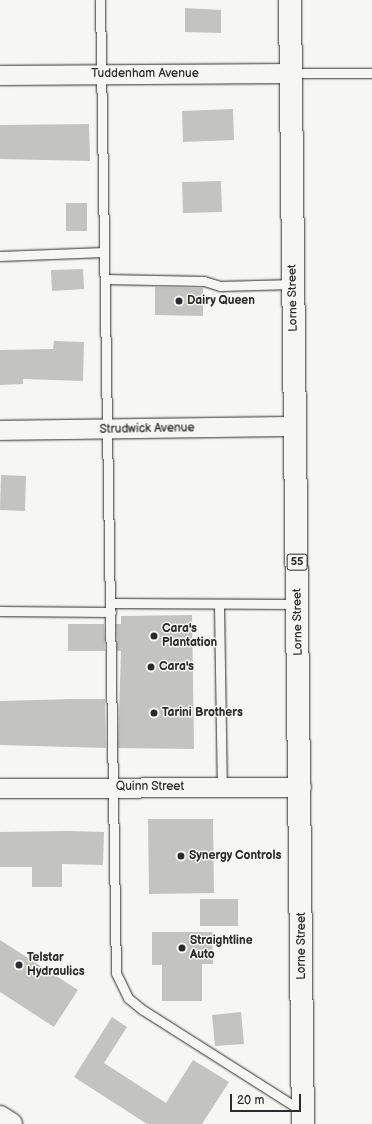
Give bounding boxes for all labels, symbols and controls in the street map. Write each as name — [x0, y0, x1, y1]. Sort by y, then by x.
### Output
street label: Tuddenham Avenue — [91, 67, 199, 81]
street label: Lorne Street — [285, 264, 301, 332]
place label: Dairy Queen — [187, 294, 255, 308]
marker: Dairy Queen — [174, 296, 184, 306]
street label: Strudwick Avenue — [99, 421, 195, 437]
road number: 55 — [286, 553, 308, 571]
street label: Lorne Street — [290, 588, 306, 656]
place label: Cara's Plantation — [162, 622, 217, 650]
marker: Cara's Plantation — [149, 631, 159, 641]
place label: Cara's — [159, 660, 194, 674]
marker: Cara's — [146, 662, 156, 672]
place label: Tarini Brothers — [162, 706, 243, 720]
marker: Tarini Brothers — [149, 708, 159, 718]
street label: Quinn Street — [116, 780, 184, 794]
place label: Synergy Controls — [189, 849, 282, 863]
marker: Synergy Controls — [176, 851, 186, 861]
street label: Lorne Street — [295, 912, 309, 980]
place label: Straightline Auto — [190, 934, 253, 962]
marker: Straightline Auto — [177, 943, 187, 953]
place label: Telstar Hydraulics — [27, 951, 85, 979]
marker: Telstar Hydraulics — [14, 960, 24, 970]
scale bar — [232, 1086, 303, 1112]
text: 20 m — [237, 1093, 264, 1108]

